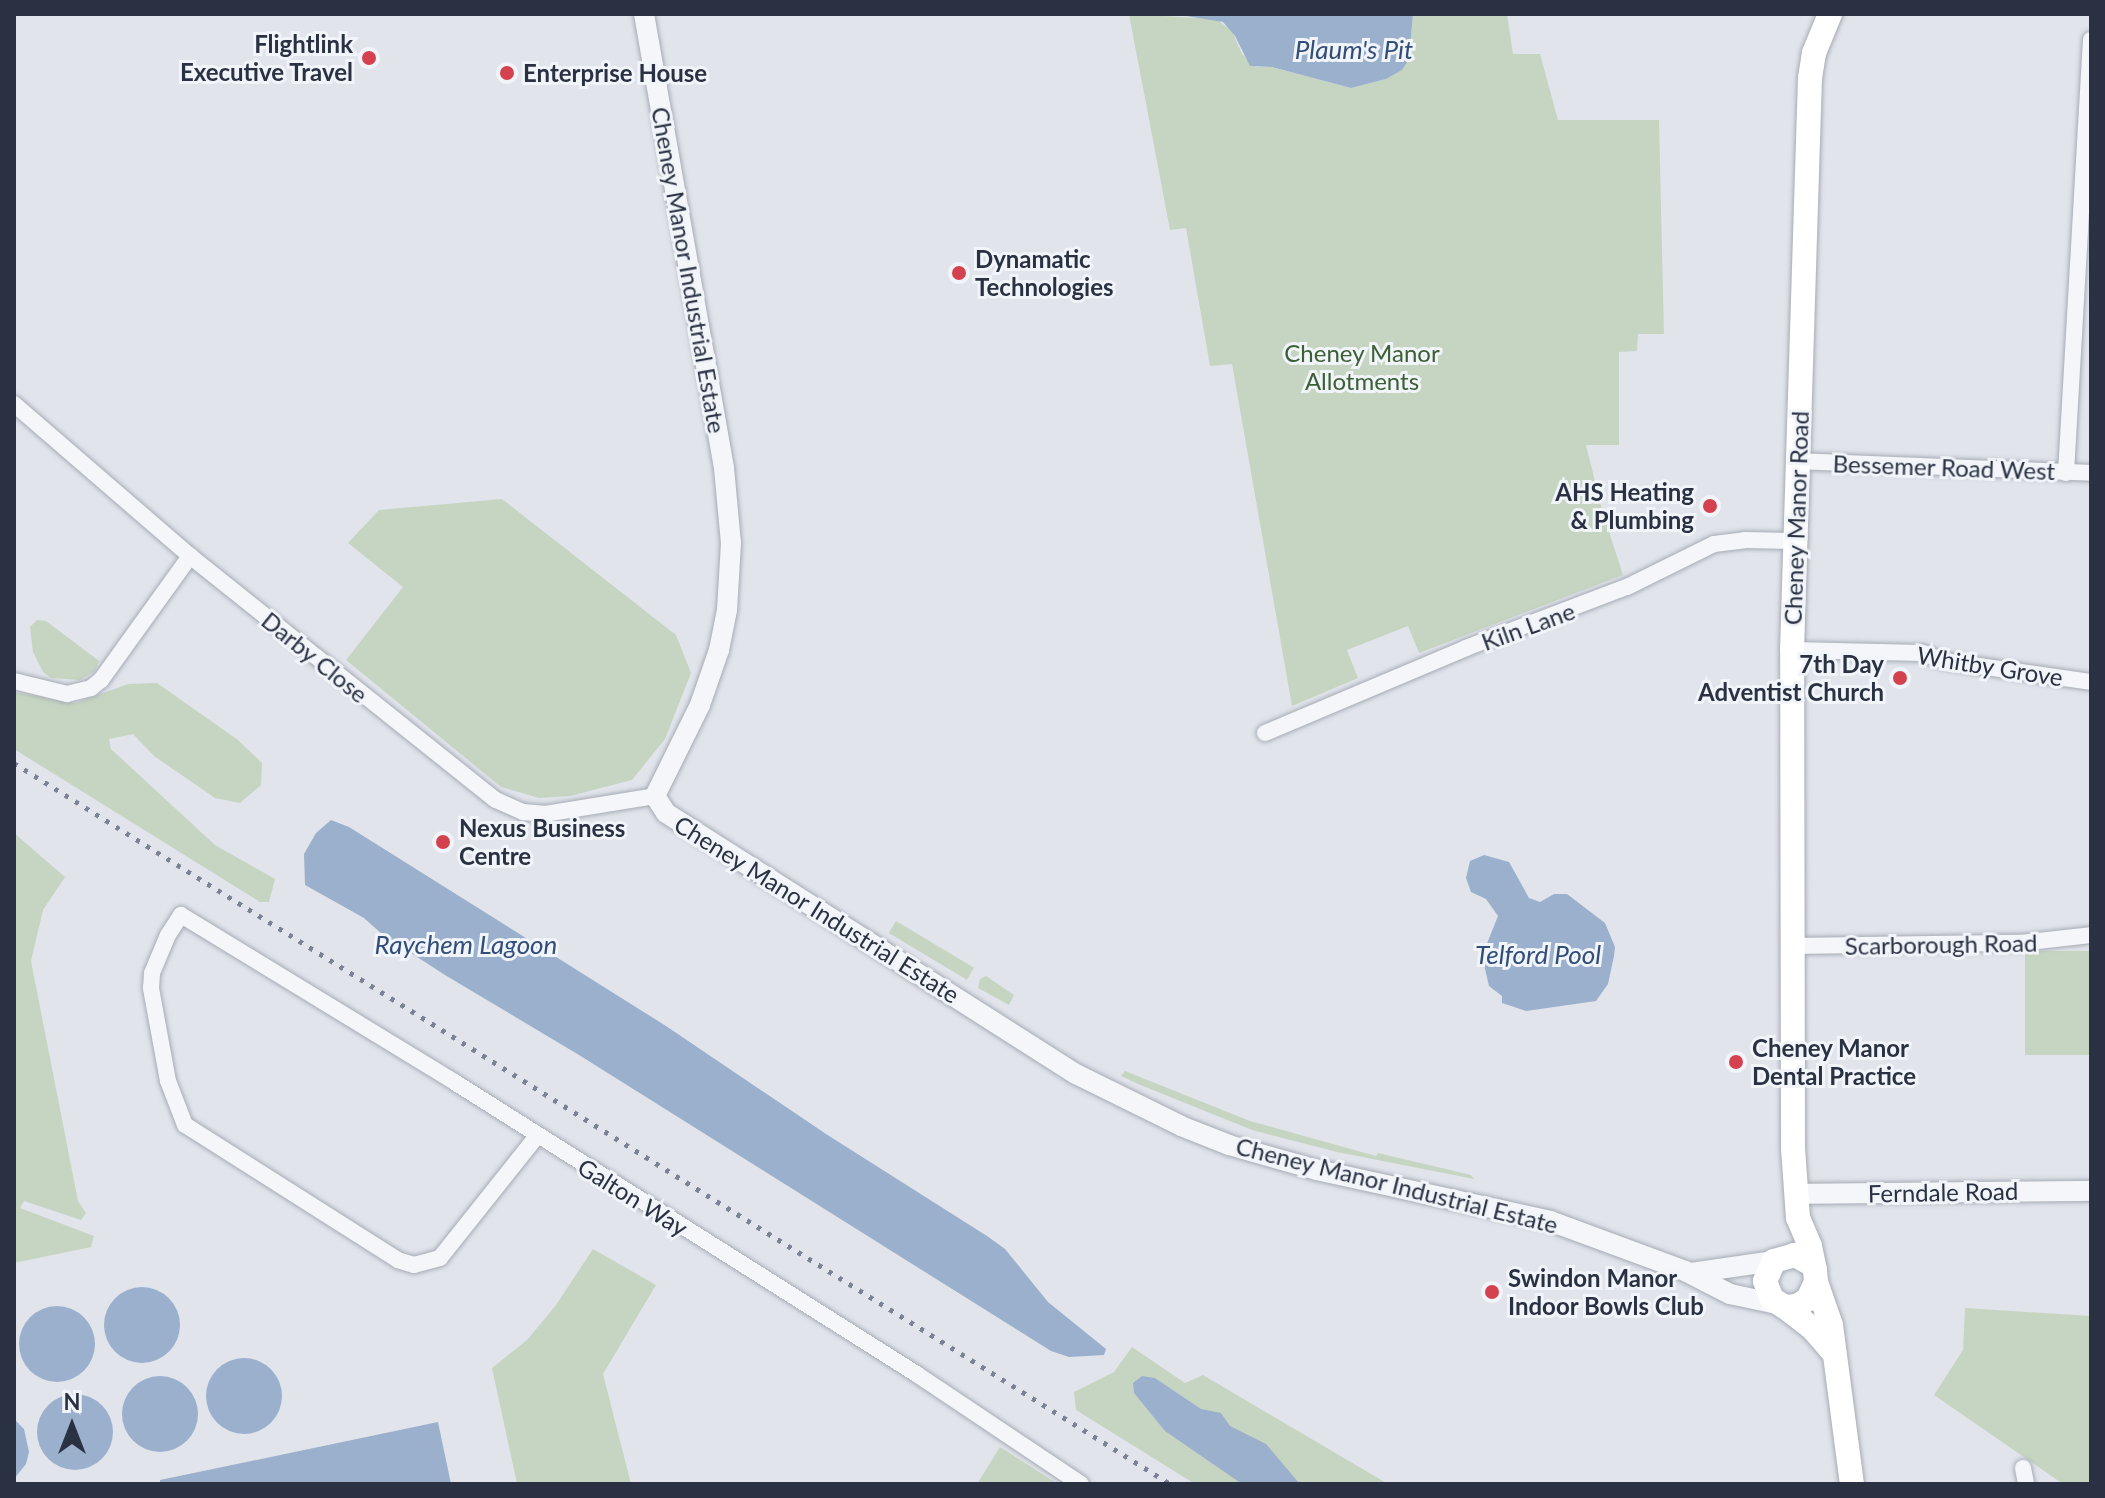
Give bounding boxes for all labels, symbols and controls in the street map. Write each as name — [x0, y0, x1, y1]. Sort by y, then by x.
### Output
place label: Flightlink Executive Travel — [179, 30, 353, 86]
water label: Plaum's Pit — [1295, 34, 1413, 66]
marker: Flightlink Executive Travel — [360, 49, 378, 67]
place label: Enterprise House — [523, 59, 707, 87]
marker: Enterprise House — [498, 64, 516, 82]
street label: Cheney Manor Industrial Estate — [646, 104, 732, 436]
place label: Dynamatic Technologies — [975, 245, 1114, 301]
marker: Dynamatic Technologies — [950, 264, 968, 282]
park label: Cheney Manor Allotments — [1284, 339, 1440, 395]
street label: Cheney Manor Road — [1778, 410, 1814, 626]
street label: Bessemer Road West — [1832, 449, 2056, 485]
place label: AHS Heating & Plumbing — [1555, 478, 1694, 534]
marker: AHS Heating & Plumbing — [1701, 497, 1719, 515]
street label: Kiln Lane — [1477, 596, 1579, 656]
street label: Darby Close — [256, 605, 374, 709]
street label: Whitby Grove — [1915, 640, 2065, 692]
place label: 7th Day Adventist Church — [1698, 650, 1884, 706]
marker: 7th Day Adventist Church — [1891, 669, 1909, 687]
street label: Cheney Manor Industrial Estate — [669, 809, 965, 1009]
place label: Nexus Business Centre — [459, 814, 625, 870]
marker: Nexus Business Centre — [434, 833, 452, 851]
street label: Scarborough Road — [1844, 928, 2038, 960]
water label: Raychem Lagoon — [375, 929, 557, 961]
water label: Telford Pool — [1475, 939, 1601, 971]
place label: Cheney Manor Dental Practice — [1752, 1034, 1916, 1090]
marker: Cheney Manor Dental Practice — [1727, 1053, 1745, 1071]
street label: Cheney Manor Industrial Estate — [1233, 1131, 1561, 1239]
street label: Galton Way — [573, 1152, 693, 1242]
street label: Ferndale Road — [1868, 1176, 2018, 1208]
place label: Swindon Manor Indoor Bowls Club — [1508, 1264, 1704, 1320]
marker: Swindon Manor Indoor Bowls Club — [1483, 1283, 1501, 1301]
north arrow — [32, 1386, 112, 1466]
text: N — [64, 1388, 80, 1415]

